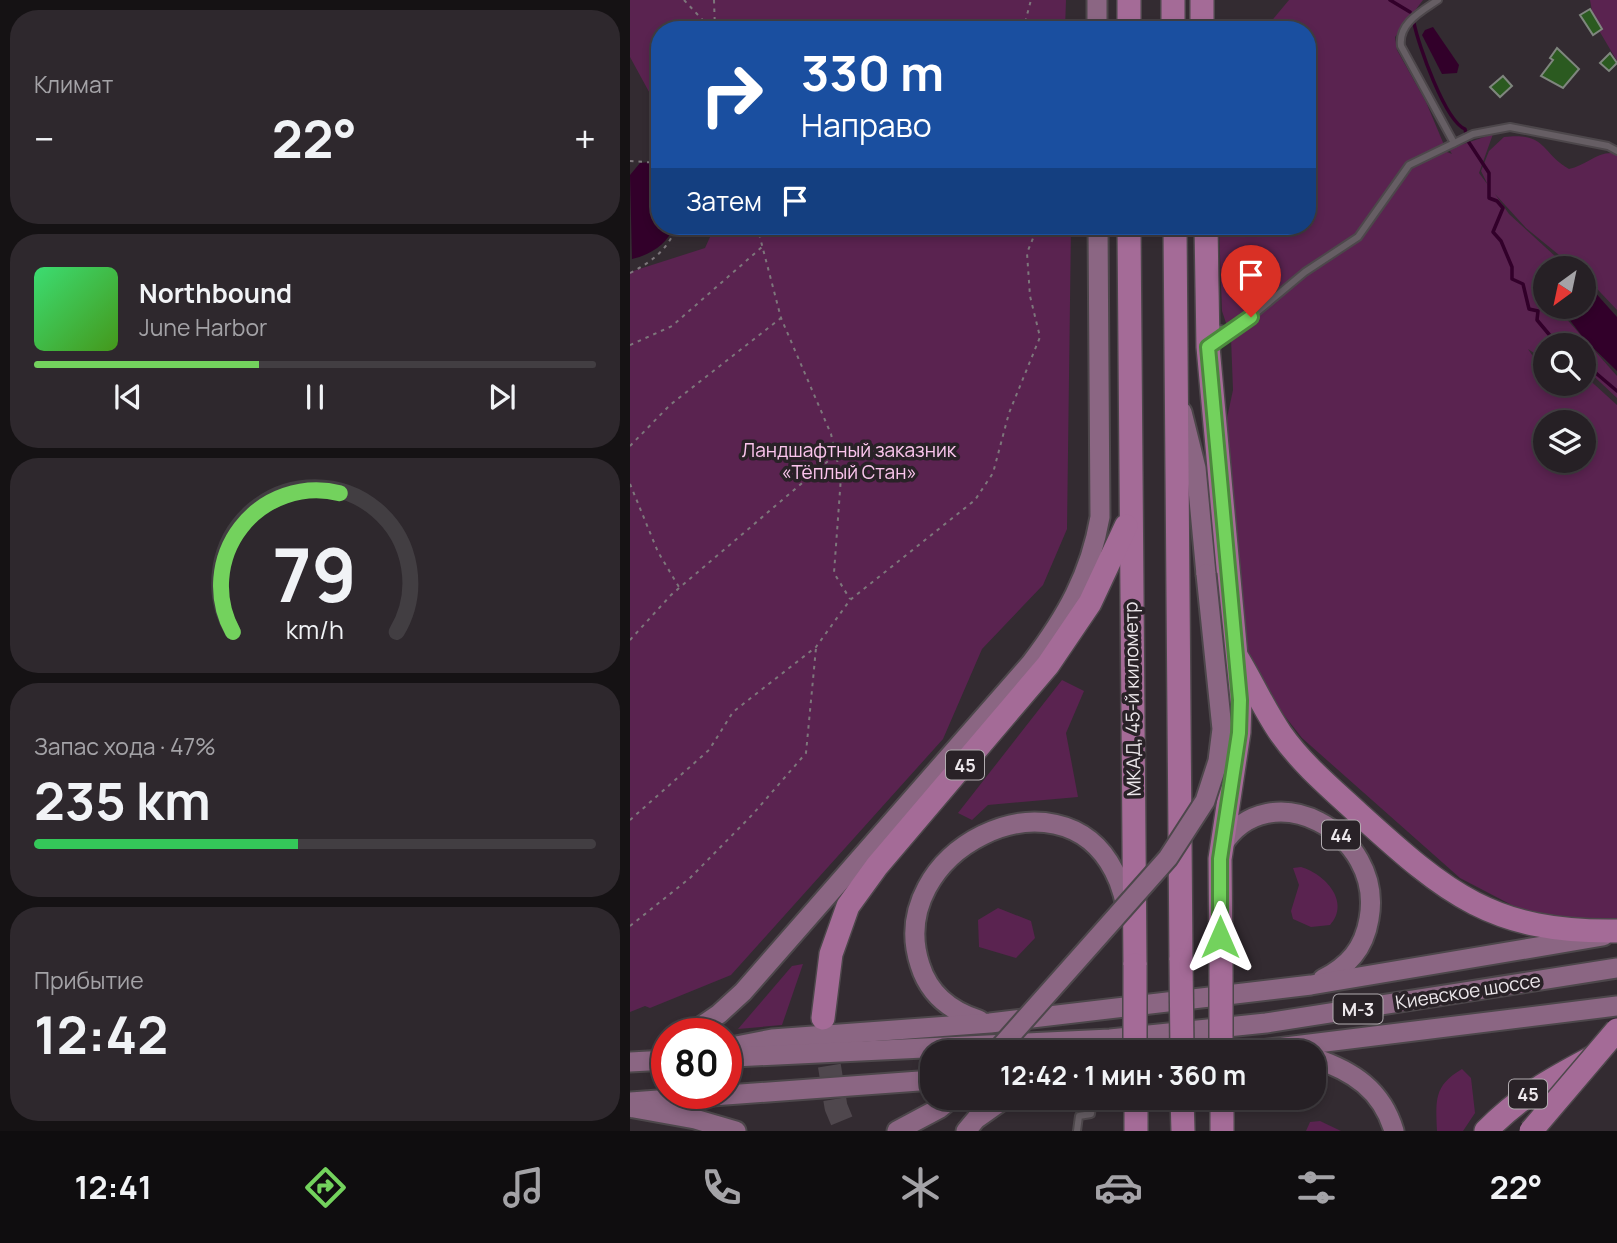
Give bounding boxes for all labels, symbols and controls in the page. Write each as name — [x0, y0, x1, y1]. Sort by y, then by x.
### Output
text: 330 m — [801, 39, 944, 106]
icon: right — [686, 49, 777, 140]
text: Климат — [34, 68, 113, 100]
text: 22° — [272, 103, 357, 174]
text: Направо — [801, 103, 932, 147]
text: − — [34, 112, 55, 164]
text: + — [574, 112, 596, 164]
icon: arrive — [776, 182, 814, 220]
text: Затем — [686, 183, 762, 219]
pin — [1221, 245, 1281, 317]
icon: arrive — [1232, 256, 1270, 294]
north arrow — [1533, 256, 1596, 318]
map controls — [1533, 256, 1596, 473]
text: Northbound — [139, 275, 292, 311]
text: June Harbor — [139, 311, 267, 343]
button: search — [1533, 333, 1596, 396]
icon: previous — [109, 378, 147, 416]
icon: pause — [296, 378, 334, 416]
icon: next — [483, 378, 521, 416]
button: layers — [1533, 410, 1596, 473]
park label: Ландшафтный заказник «Тёплый Стан» — [742, 437, 957, 485]
text: 79 — [273, 524, 357, 624]
street label: МКАД, 45-й километр — [1117, 601, 1147, 797]
text: km/h — [286, 611, 344, 646]
text: Запас хода · 47% — [34, 730, 216, 762]
road number: 45 — [946, 750, 984, 780]
text: 235 km — [34, 765, 211, 836]
road number: 44 — [1322, 820, 1360, 850]
position arrow — [1183, 900, 1257, 974]
text: Прибытие — [34, 964, 144, 996]
street label: Киевское шоссе — [1393, 967, 1543, 1015]
road number: М-3 — [1334, 994, 1382, 1024]
text: 12:42 — [34, 999, 168, 1070]
speed limit sign: 80 — [651, 1018, 742, 1109]
text: 12:42 · 1 мин · 360 m — [1000, 1057, 1246, 1093]
road number: 45 — [1509, 1079, 1547, 1108]
icon: directions — [301, 1163, 350, 1212]
icon: music — [499, 1163, 548, 1212]
icon: phone — [697, 1163, 746, 1212]
icon: climate — [896, 1163, 945, 1212]
icon: car — [1094, 1163, 1143, 1212]
icon: filters — [1292, 1163, 1341, 1212]
text: 12:41 — [75, 1165, 152, 1209]
text: 22° — [1490, 1165, 1542, 1209]

